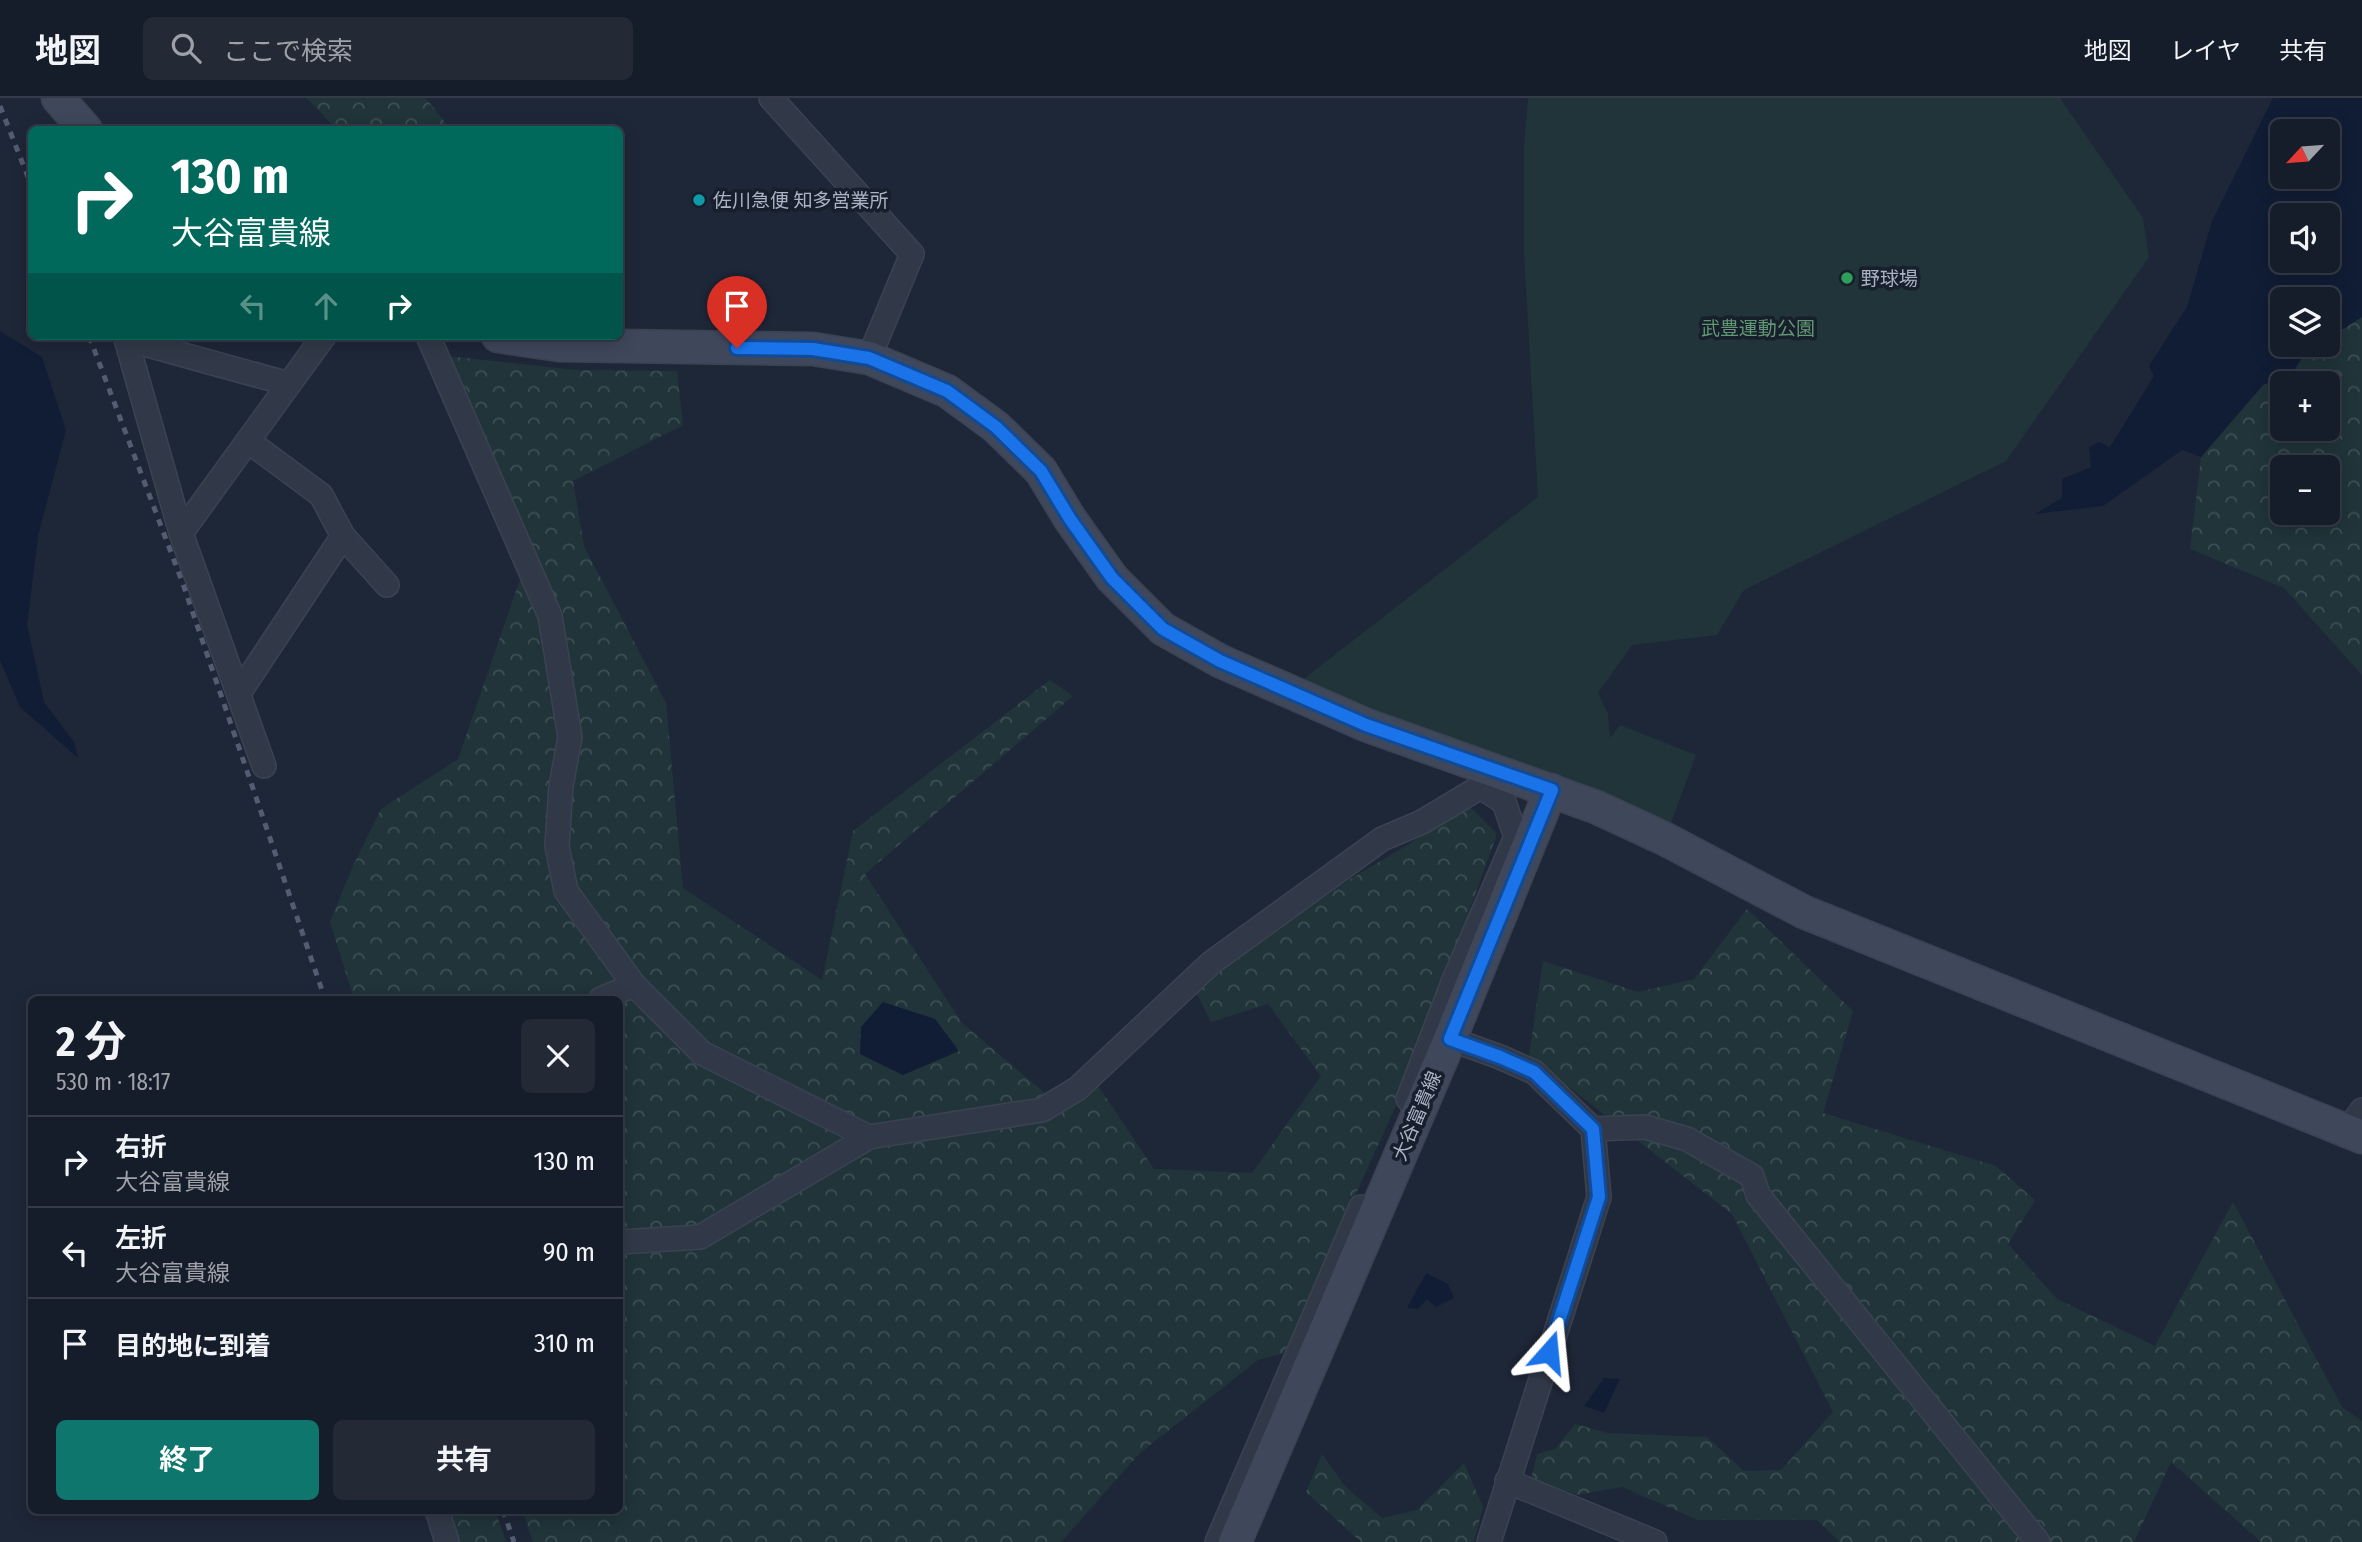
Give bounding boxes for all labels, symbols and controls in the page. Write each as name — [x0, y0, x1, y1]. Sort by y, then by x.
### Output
search box — [143, 17, 633, 80]
icon: search — [167, 29, 205, 67]
text: 地図 — [35, 31, 101, 71]
text: ここで検索 — [223, 36, 353, 67]
text: 地図 — [2084, 37, 2132, 65]
text: レイヤ — [2170, 37, 2241, 65]
text: 共有 — [2279, 37, 2327, 65]
north arrow — [2270, 119, 2340, 189]
map controls — [2270, 119, 2340, 525]
text: 130 m — [171, 147, 289, 206]
icon: right — [56, 154, 147, 245]
place label: 佐川急便 知多営業所 — [713, 189, 888, 212]
marker: 佐川急便 知多営業所 — [691, 192, 707, 208]
button: sound — [2270, 203, 2340, 273]
text: 大谷富貴線 — [171, 214, 331, 252]
place label: 野球場 — [1861, 267, 1918, 290]
marker: 野球場 — [1839, 270, 1855, 286]
pin — [707, 276, 767, 348]
icon: left — [234, 287, 272, 325]
icon: ahead — [307, 287, 345, 325]
icon: right — [380, 287, 418, 325]
icon: arrive — [718, 287, 756, 325]
button: layers — [2270, 287, 2340, 357]
park label: 武豊運動公園 — [1701, 317, 1815, 340]
button: + — [2270, 371, 2340, 441]
button: − — [2270, 455, 2340, 525]
text: 2 分 — [56, 1017, 126, 1067]
button: close — [521, 1019, 595, 1093]
text: 530 m · 18:17 — [56, 1068, 170, 1096]
street label: 大谷富貴線 — [1388, 1068, 1446, 1164]
text: 右折 — [115, 1132, 167, 1163]
icon: right — [56, 1143, 94, 1181]
text: 130 m — [533, 1146, 595, 1177]
text: 大谷富貴線 — [115, 1168, 230, 1196]
text: 左折 — [115, 1223, 167, 1254]
icon: left — [56, 1234, 94, 1272]
text: 90 m — [543, 1237, 595, 1268]
text: 大谷富貴線 — [115, 1259, 230, 1287]
position arrow — [1512, 1315, 1586, 1389]
icon: arrive — [56, 1325, 94, 1363]
text: 310 m — [534, 1328, 595, 1359]
text: 目的地に到着 — [115, 1331, 271, 1362]
button: 終了 — [56, 1420, 319, 1500]
button: 共有 — [333, 1420, 595, 1500]

